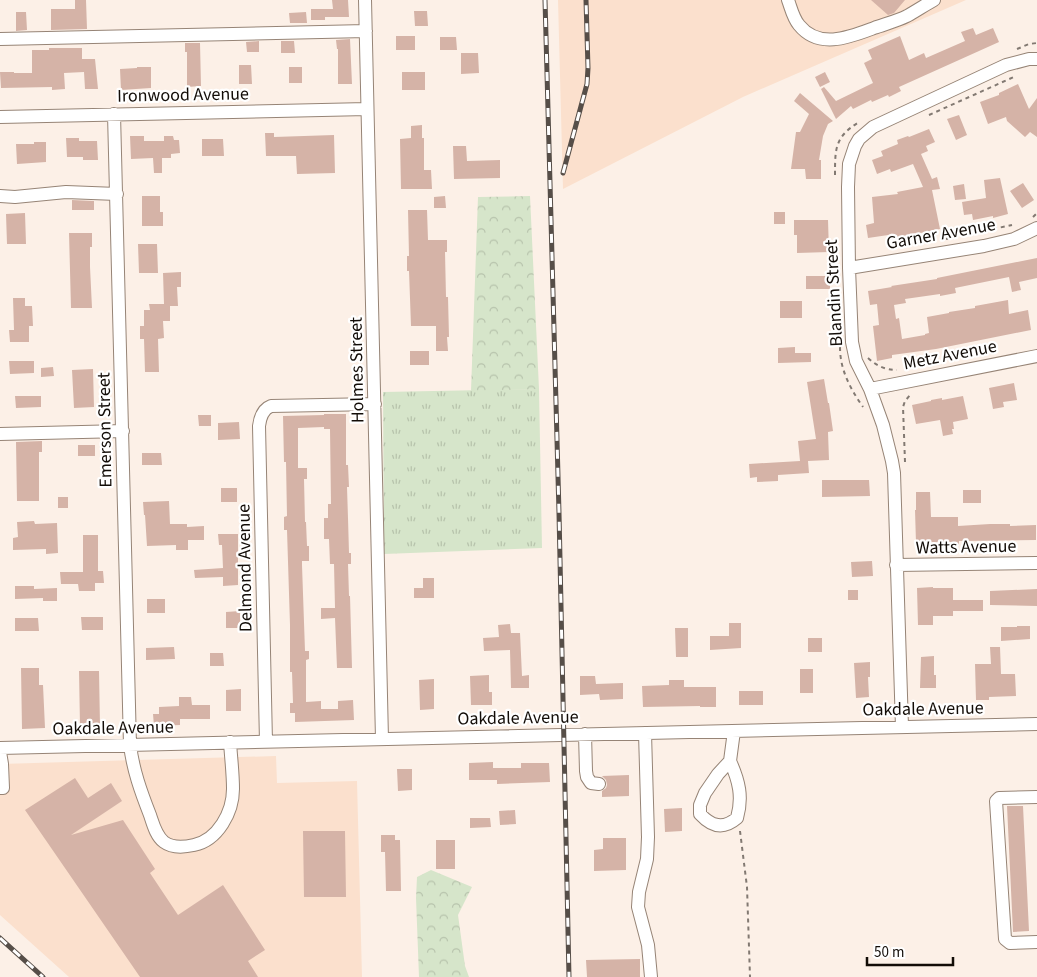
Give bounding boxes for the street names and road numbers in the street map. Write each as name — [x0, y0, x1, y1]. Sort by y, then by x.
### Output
street label: Ironwood Avenue — [117, 81, 249, 109]
street label: Garner Avenue — [884, 212, 998, 256]
street label: Blandin Street — [819, 239, 849, 347]
street label: Holmes Street — [344, 317, 370, 423]
street label: Metz Avenue — [901, 334, 999, 376]
street label: Emerson Street — [91, 372, 119, 488]
street label: Delmond Avenue — [231, 504, 259, 632]
street label: Watts Avenue — [915, 534, 1017, 560]
street label: Oakdale Avenue — [862, 695, 984, 723]
street label: Oakdale Avenue — [457, 704, 579, 732]
street label: Oakdale Avenue — [52, 714, 174, 742]

